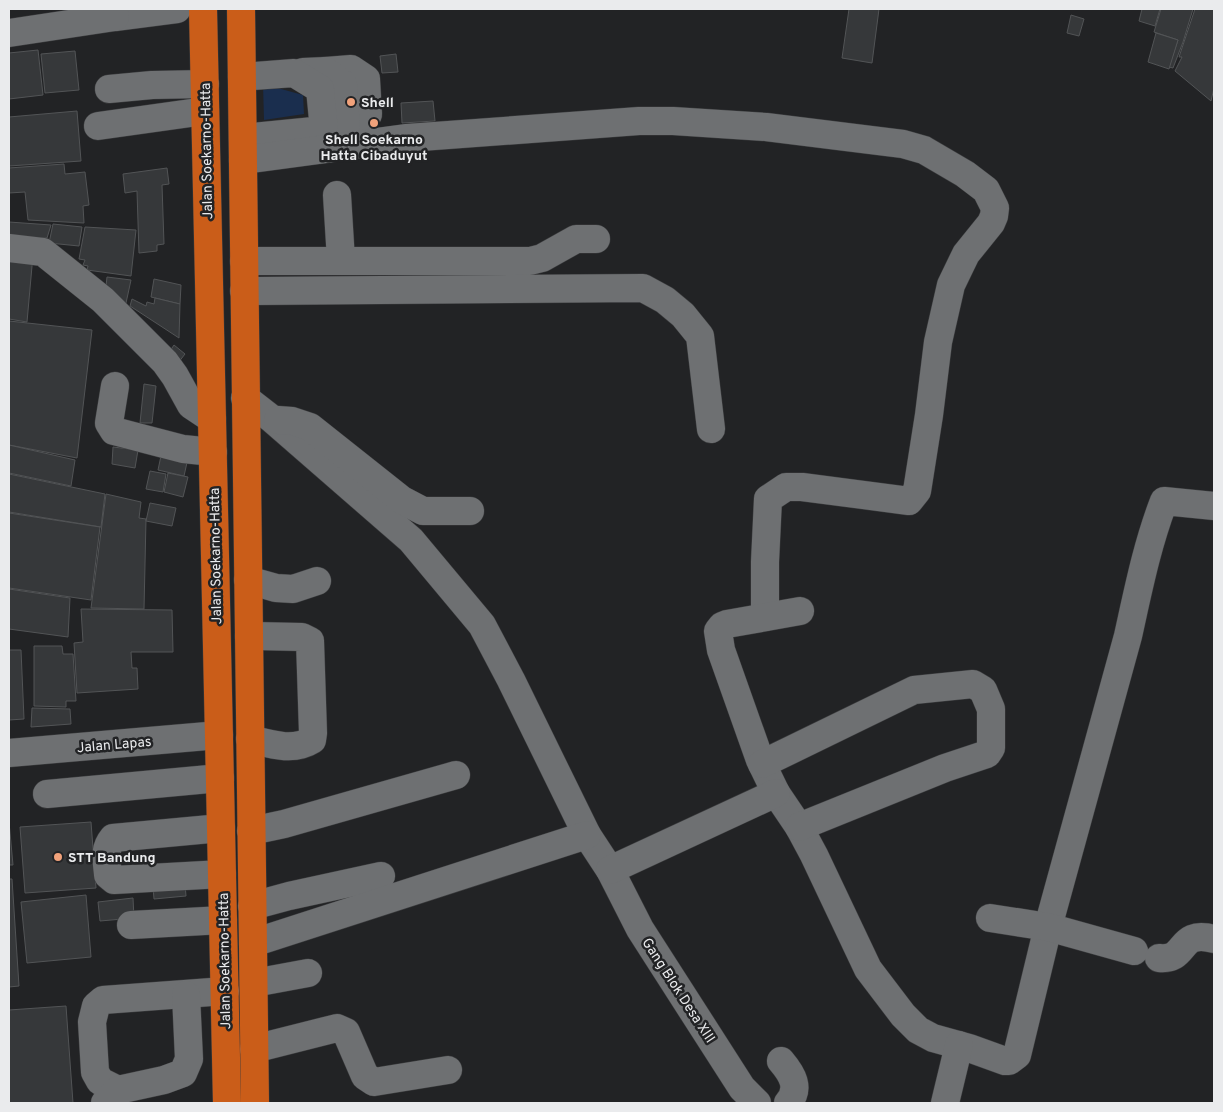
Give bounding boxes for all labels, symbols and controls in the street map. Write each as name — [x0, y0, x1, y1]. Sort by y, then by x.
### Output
street label: Jalan Soekarno-Hatta — [198, 82, 217, 219]
place label: Shell — [361, 95, 394, 112]
marker: Shell — [345, 96, 357, 108]
marker: Shell Soekarno Hatta Cibaduyut — [368, 117, 380, 129]
place label: Shell Soekarno Hatta Cibaduyut — [320, 132, 428, 165]
street label: Jalan Soekarno-Hatta — [207, 487, 226, 624]
street label: Jalan Lapas — [76, 734, 152, 757]
place label: STT Bandung — [68, 850, 156, 867]
marker: STT Bandung — [52, 851, 64, 863]
street label: Jalan Soekarno-Hatta — [216, 892, 235, 1029]
street label: Gang Blok Desa XIII — [637, 935, 718, 1046]

